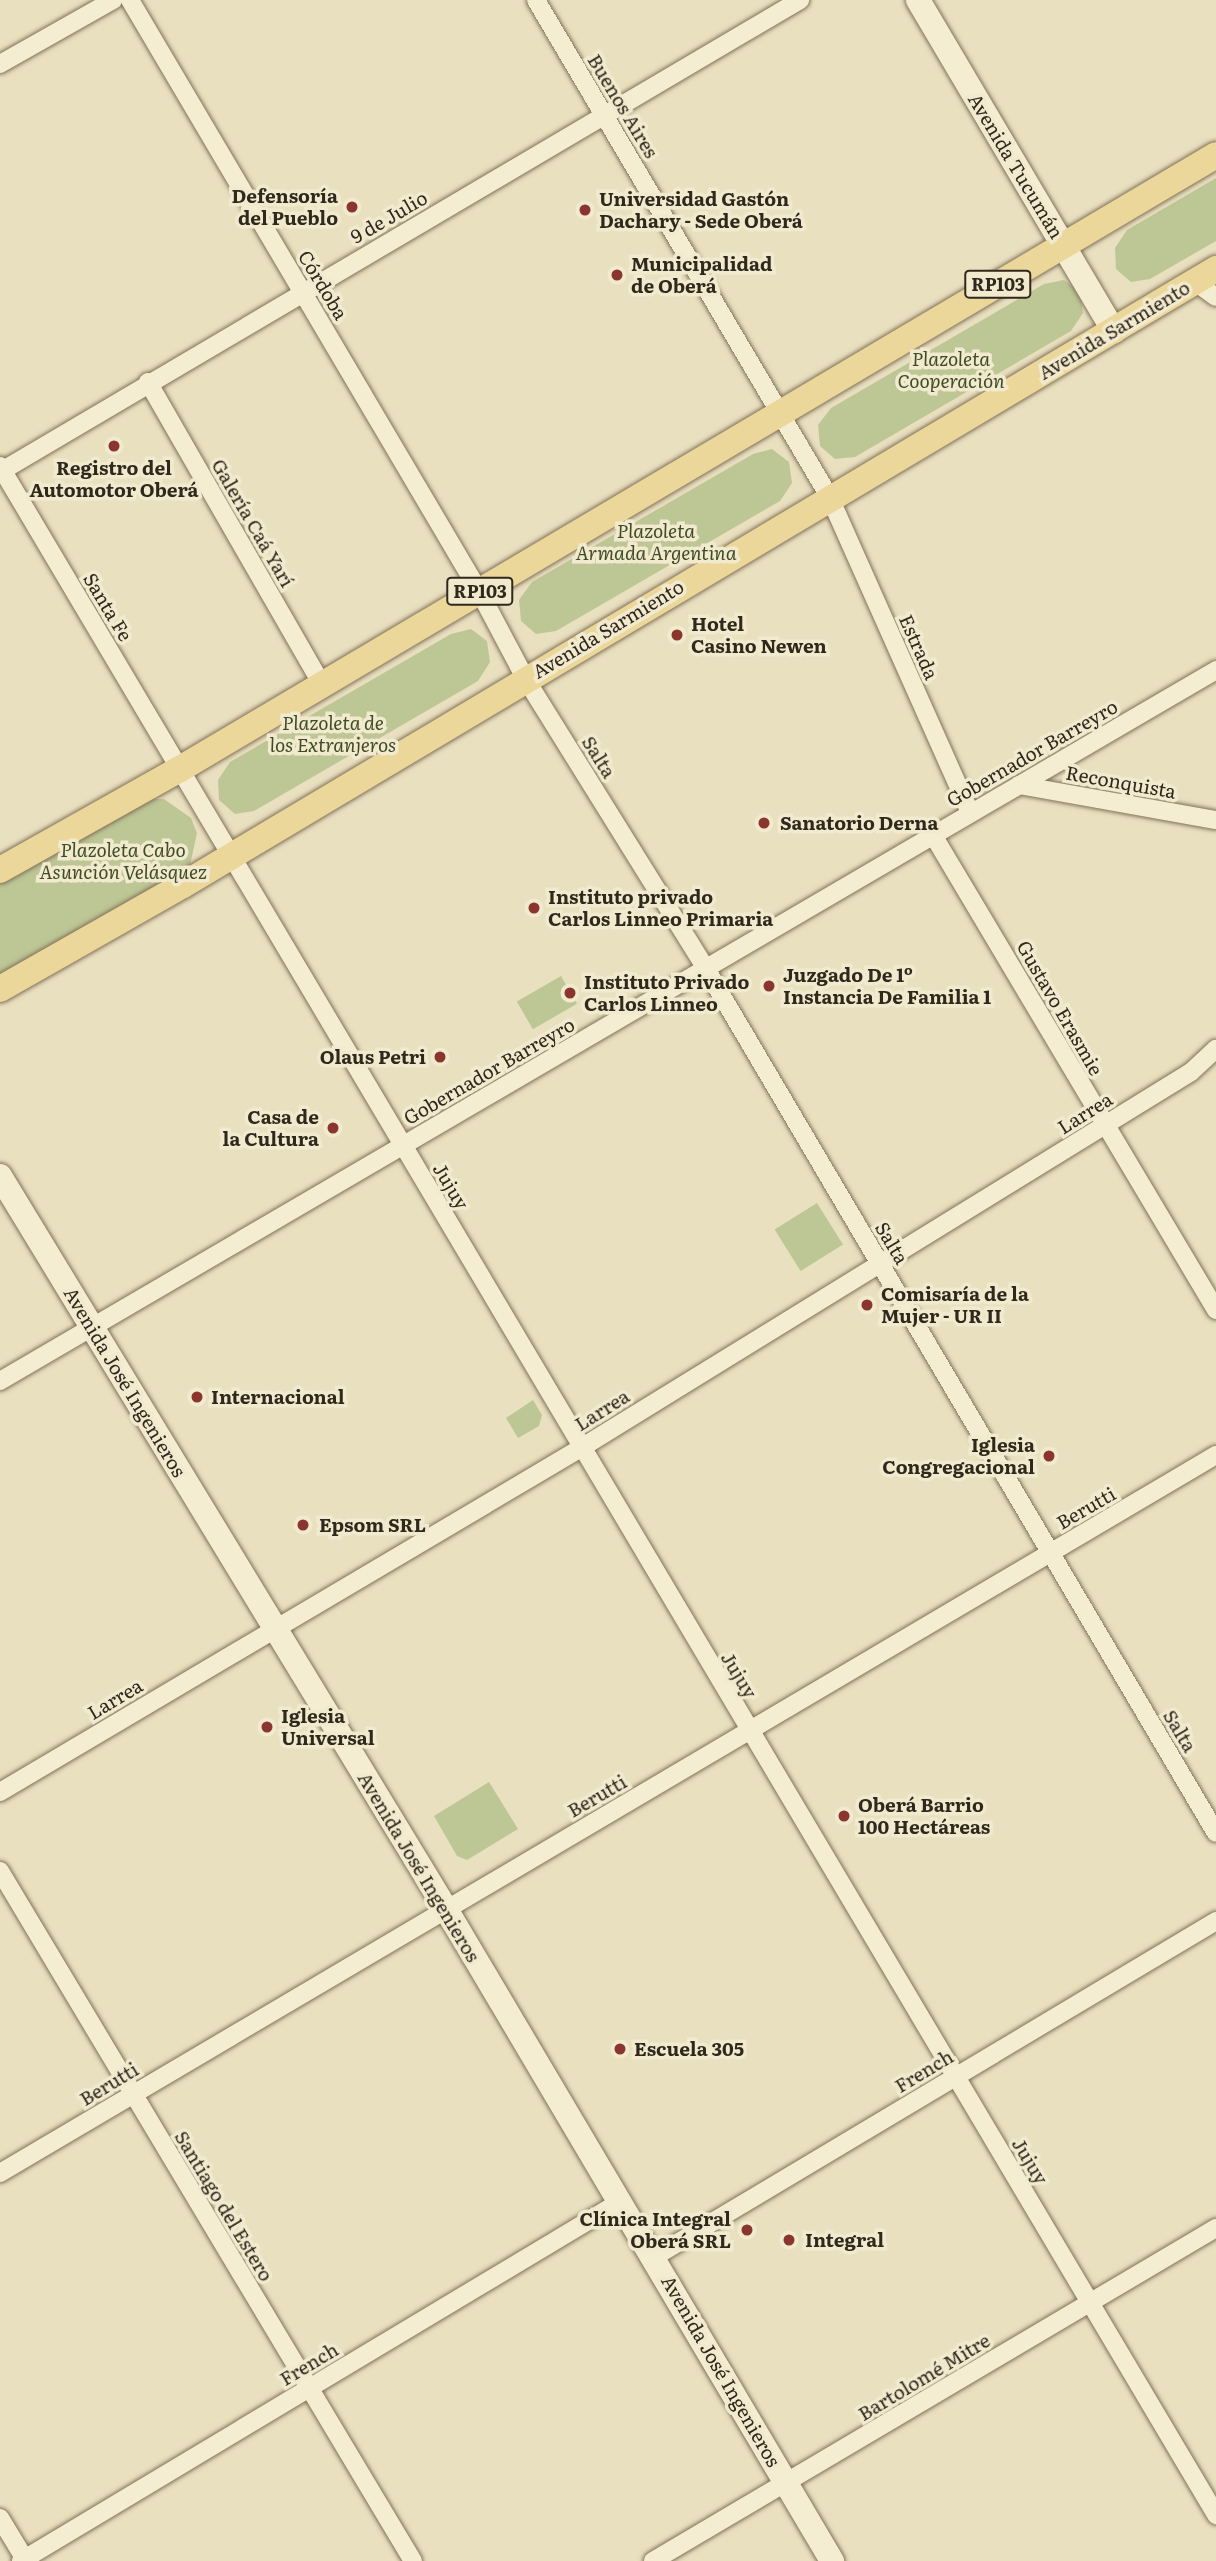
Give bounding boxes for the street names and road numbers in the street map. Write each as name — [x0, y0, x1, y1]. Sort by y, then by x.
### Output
street label: Buenos Aires — [583, 50, 663, 162]
street label: Avenida Tucumán — [964, 89, 1068, 243]
street label: 9 de Julio — [347, 186, 431, 248]
street label: Córdoba — [293, 246, 353, 324]
road number: RP103 — [963, 270, 1033, 298]
street label: Avenida Sarmiento — [1034, 276, 1194, 384]
street label: Galería Caá Yarí — [207, 455, 299, 591]
street label: Santa Fe — [79, 569, 137, 645]
street label: Avenida Sarmiento — [528, 575, 688, 683]
road number: RP103 — [445, 576, 515, 606]
street label: Estrada — [895, 611, 943, 683]
street label: Gobernador Barreyro — [942, 695, 1122, 811]
street label: Salta — [577, 732, 621, 782]
street label: Reconquista — [1064, 761, 1178, 803]
street label: Gustavo Erasmie — [1012, 937, 1108, 1079]
street label: Gobernador Barreyro — [399, 1013, 579, 1129]
street label: Larrea — [1054, 1087, 1116, 1139]
street label: Jujuy — [428, 1159, 474, 1213]
street label: Salta — [871, 1218, 913, 1268]
street label: Avenida José Ingenieros — [59, 1283, 191, 1481]
street label: Larrea — [571, 1384, 633, 1436]
street label: Berutti — [1052, 1482, 1120, 1534]
street label: Jujuy — [716, 1648, 762, 1702]
street label: Larrea — [83, 1674, 147, 1724]
street label: Salta — [1159, 1706, 1201, 1756]
street label: Avenida José Ingenieros — [353, 1768, 485, 1966]
street label: Berutti — [563, 1770, 631, 1822]
street label: French — [891, 2045, 957, 2097]
street label: Berutti — [76, 2058, 142, 2110]
street label: Santiago del Estero — [170, 2127, 278, 2285]
street label: Jujuy — [1007, 2134, 1053, 2188]
street label: Avenida José Ingenieros — [657, 2271, 785, 2471]
street label: Bartolomé Mitre — [854, 2329, 994, 2425]
street label: French — [276, 2338, 342, 2390]

